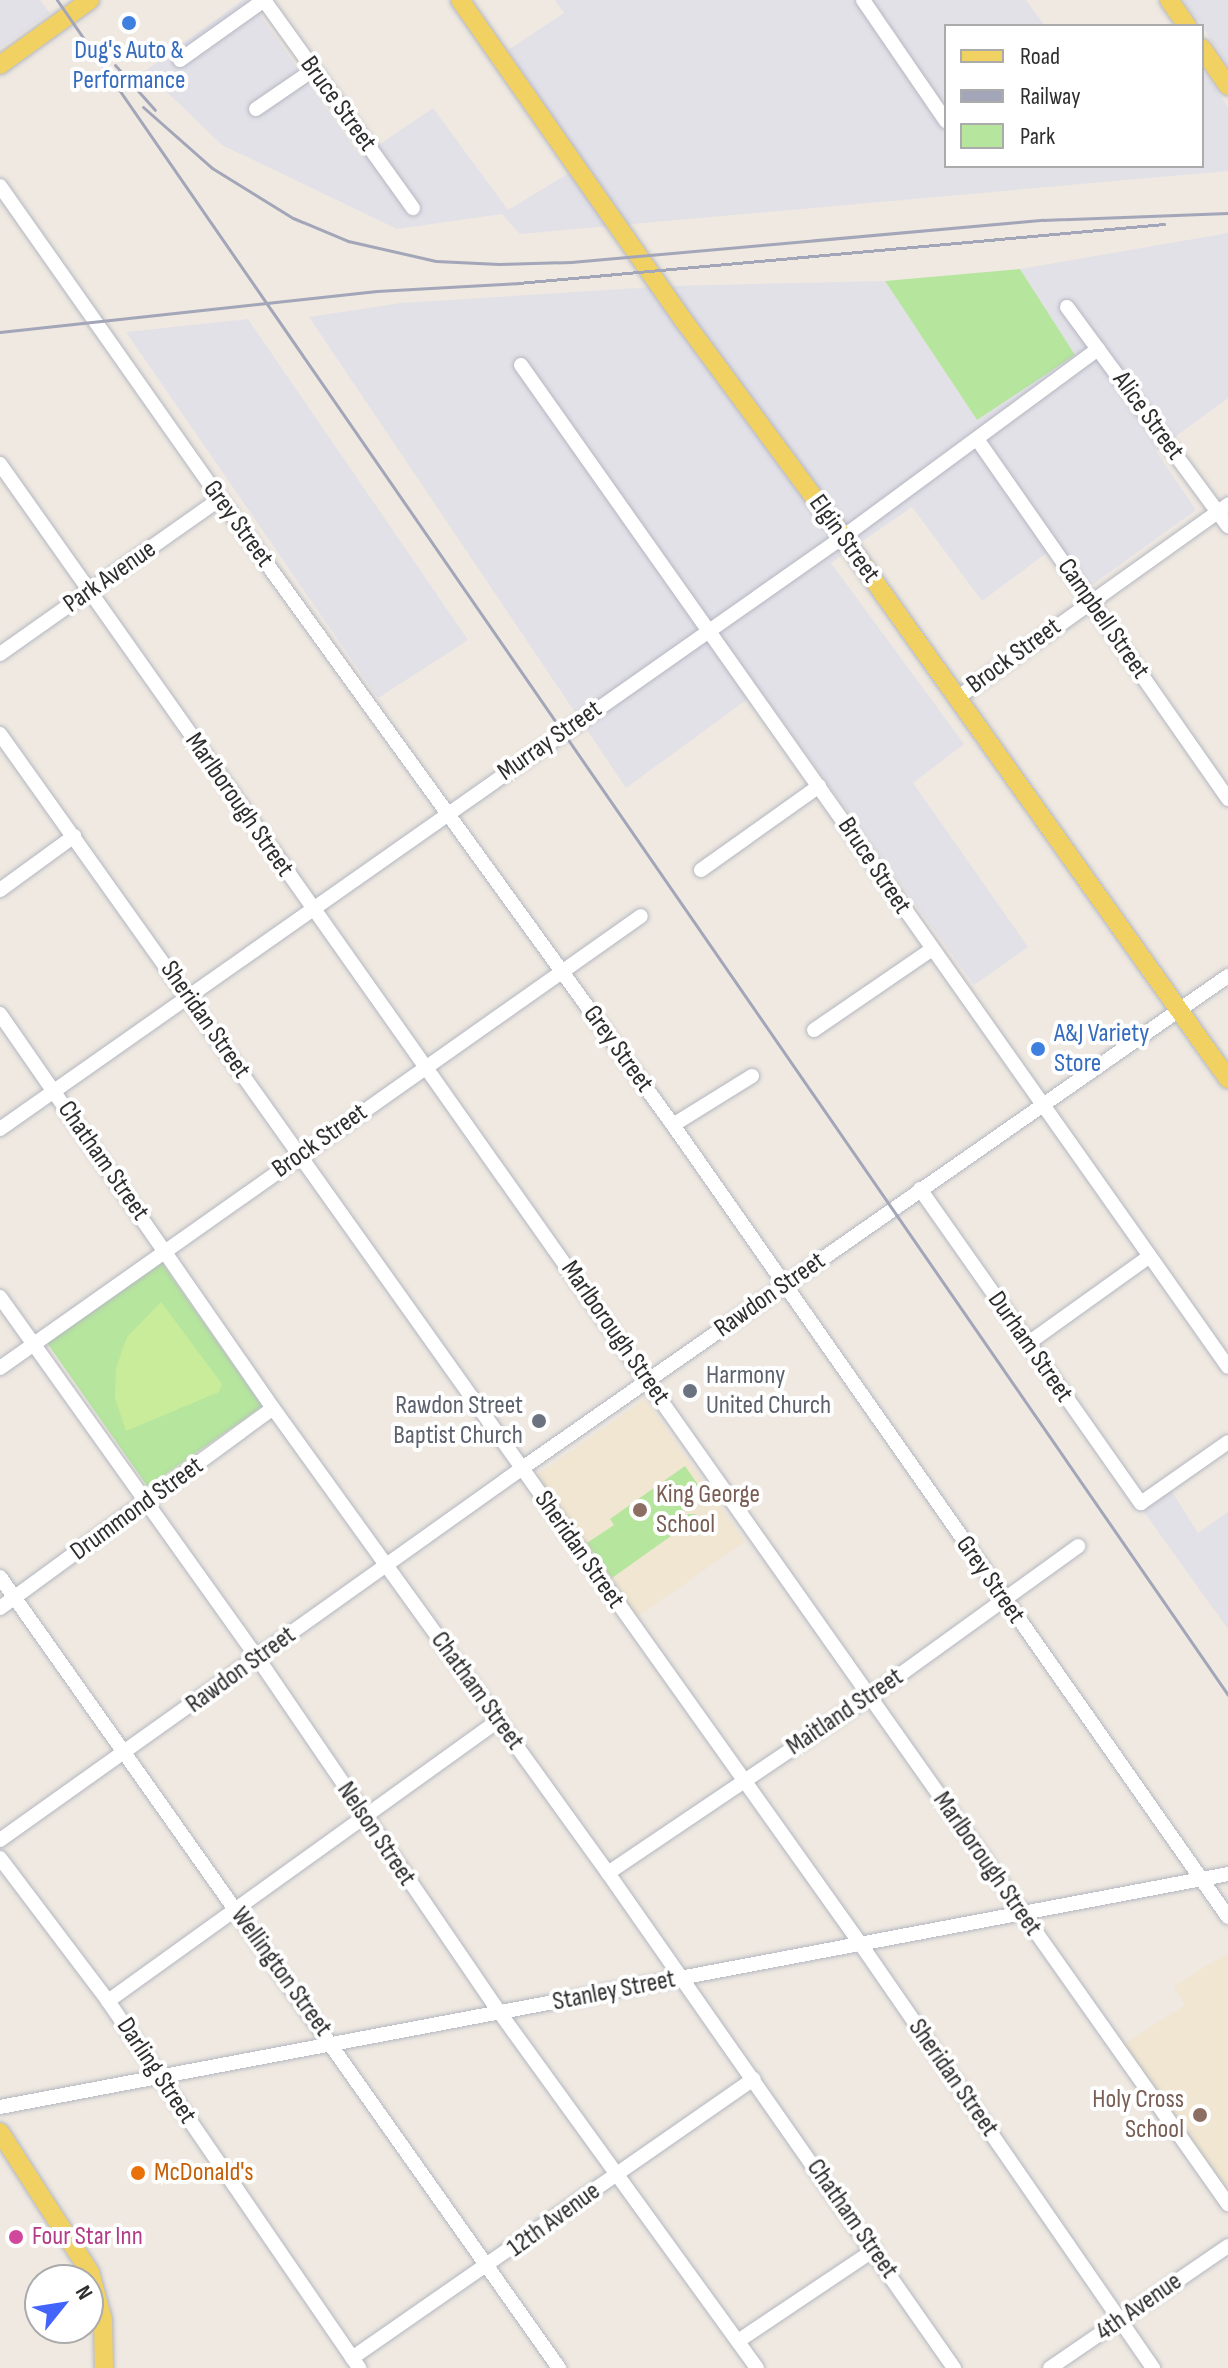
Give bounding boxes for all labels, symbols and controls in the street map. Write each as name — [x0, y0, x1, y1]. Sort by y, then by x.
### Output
marker: Dug's Auto & Performance — [120, 14, 138, 32]
legend — [944, 24, 1204, 168]
place label: Dug's Auto & Performance — [73, 35, 185, 96]
text: Road — [1020, 42, 1060, 71]
street label: Bruce Street — [293, 50, 383, 158]
text: Railway — [1020, 82, 1080, 111]
text: Park — [1020, 122, 1055, 151]
street label: Alice Street — [1106, 366, 1190, 466]
street label: Grey Street — [196, 475, 280, 573]
street label: Elgin Street — [802, 489, 886, 589]
street label: Park Avenue — [58, 534, 162, 620]
street label: Campbell Street — [1050, 553, 1156, 685]
street label: Brock Street — [961, 611, 1067, 701]
street label: Murray Street — [492, 694, 608, 788]
street label: Marlborough Street — [178, 727, 300, 883]
street label: Bruce Street — [830, 812, 918, 920]
street label: Sheridan Street — [153, 955, 257, 1085]
street label: Grey Street — [576, 1000, 660, 1098]
place label: A&J Variety Store — [1054, 1018, 1149, 1080]
marker: A&J Variety Store — [1029, 1040, 1047, 1058]
street label: Chatham Street — [51, 1095, 155, 1227]
street label: Brock Street — [267, 1097, 373, 1185]
street label: Rawdon Street — [709, 1246, 831, 1344]
street label: Marlborough Street — [554, 1255, 676, 1411]
street label: Durham Street — [981, 1286, 1079, 1408]
place label: Harmony United Church — [706, 1360, 831, 1422]
marker: Harmony United Church — [681, 1382, 699, 1400]
place label: Rawdon Street Baptist Church — [393, 1390, 523, 1452]
marker: Rawdon Street Baptist Church — [530, 1412, 548, 1430]
street label: Drummond Street — [65, 1450, 209, 1568]
place label: King George School — [656, 1479, 760, 1540]
street label: Sheridan Street — [527, 1485, 631, 1615]
marker: King George School — [631, 1501, 649, 1519]
street label: Grey Street — [949, 1530, 1031, 1630]
street label: Rawdon Street — [180, 1620, 302, 1720]
street label: Chatham Street — [424, 1626, 530, 1756]
street label: Maitland Street — [781, 1662, 909, 1762]
street label: Nelson Street — [330, 1776, 422, 1892]
street label: Marlborough Street — [926, 1786, 1048, 1942]
street label: Wellington Street — [224, 1901, 338, 2043]
street label: Stanley Street — [550, 1964, 678, 2018]
street label: Darling Street — [109, 2012, 203, 2130]
street label: Sheridan Street — [901, 2013, 1005, 2143]
place label: Holy Cross School — [1092, 2084, 1184, 2146]
marker: Holy Cross School — [1191, 2106, 1209, 2124]
street label: Chatham Street — [800, 2153, 904, 2285]
place label: McDonald's — [154, 2157, 254, 2189]
marker: McDonald's — [129, 2164, 147, 2182]
street label: 12th Avenue — [502, 2176, 606, 2264]
place label: Four Star Inn — [32, 2221, 143, 2253]
marker: Four Star Inn — [7, 2228, 25, 2246]
north arrow — [24, 2264, 104, 2344]
street label: 4th Avenue — [1090, 2266, 1188, 2348]
text: N — [69, 2281, 98, 2305]

